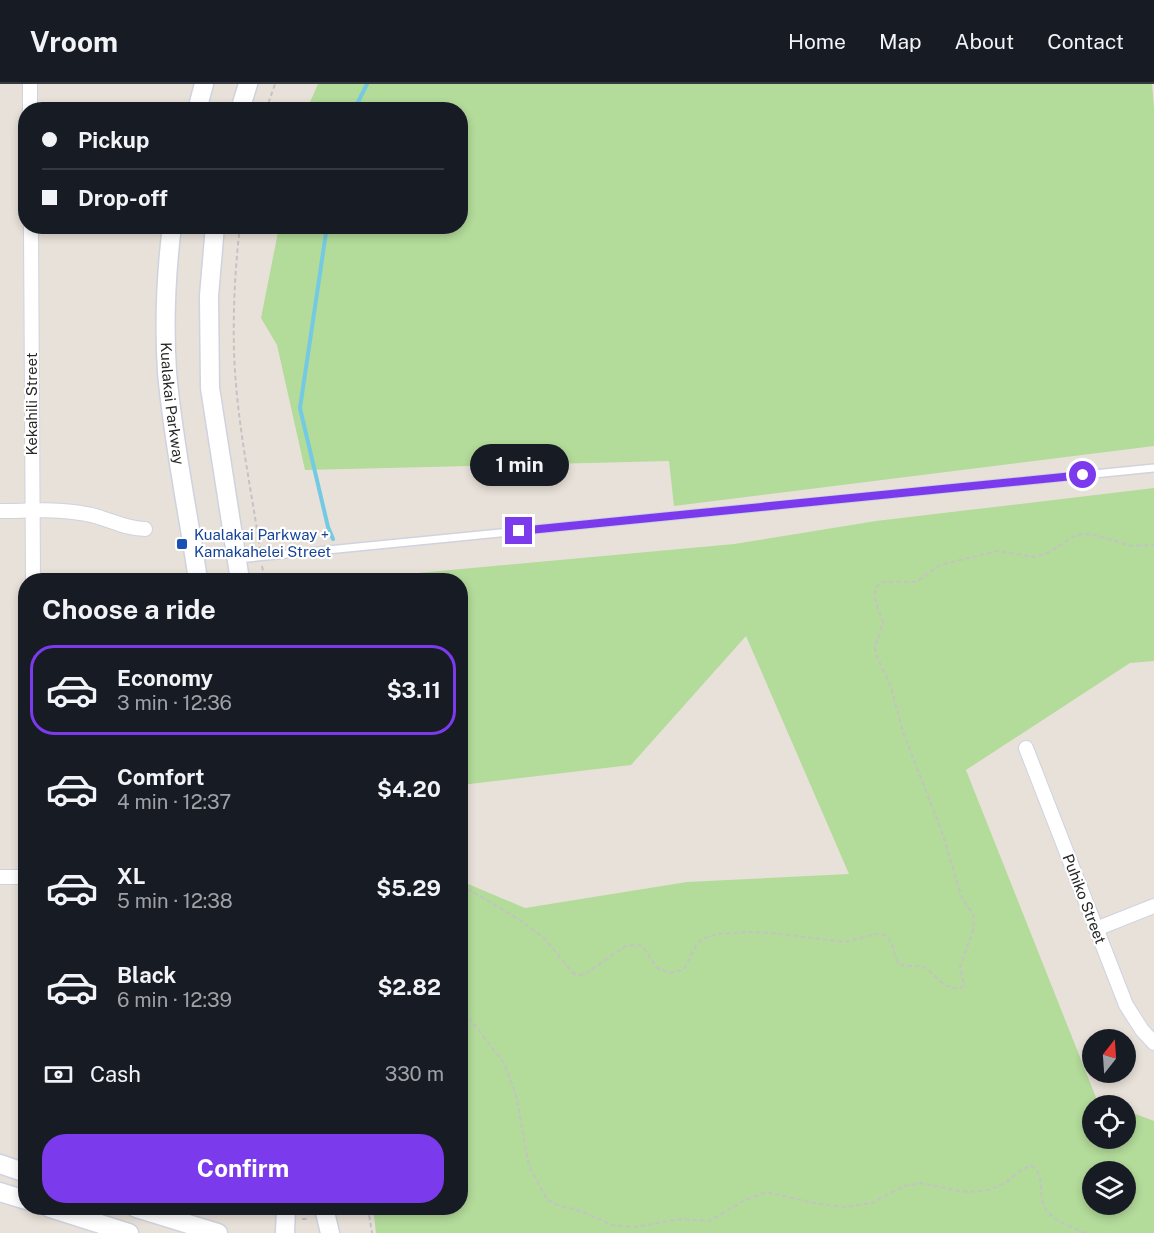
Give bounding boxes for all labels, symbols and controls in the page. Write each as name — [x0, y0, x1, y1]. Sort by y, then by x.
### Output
text: Vroom — [30, 25, 118, 58]
text: Home — [788, 29, 846, 54]
text: Map — [879, 29, 922, 54]
text: About — [955, 29, 1014, 54]
text: Contact — [1047, 29, 1124, 54]
text: Pickup — [78, 127, 149, 153]
text: Drop-off — [78, 185, 168, 211]
street label: Kualakai Parkway — [158, 342, 188, 466]
street label: Kekahili Street — [23, 352, 40, 455]
callout: 1 min — [470, 444, 568, 486]
text: 1 min — [495, 453, 544, 477]
route start — [1069, 461, 1096, 488]
route end — [505, 517, 532, 544]
place label: Kualakai Parkway + Kamakahelei Street — [194, 526, 331, 560]
marker: Kualakai Parkway + Kamakahelei Street — [175, 537, 189, 551]
text: Choose a ride — [42, 593, 216, 625]
icon: car — [45, 663, 99, 717]
text: Economy — [117, 665, 213, 691]
text: $3.11 — [387, 677, 441, 703]
text: 3 min · 12:36 — [117, 691, 232, 715]
icon: car — [45, 762, 99, 816]
text: Comfort — [117, 764, 204, 790]
text: $4.20 — [377, 776, 441, 802]
text: 4 min · 12:37 — [117, 790, 231, 814]
street label: Puhiko Street — [1060, 852, 1109, 946]
icon: car — [45, 861, 99, 915]
text: XL — [117, 863, 145, 889]
text: $5.29 — [376, 875, 441, 901]
text: 5 min · 12:38 — [117, 889, 233, 913]
icon: car — [45, 960, 99, 1014]
text: Black — [117, 962, 176, 988]
text: $2.82 — [377, 974, 441, 1000]
text: 6 min · 12:39 — [117, 988, 232, 1012]
north arrow — [1082, 1029, 1136, 1083]
map controls — [1082, 1029, 1136, 1215]
icon: cash — [42, 1058, 75, 1091]
text: Cash — [90, 1061, 141, 1087]
text: 330 m — [385, 1062, 444, 1086]
button: locate — [1082, 1095, 1136, 1149]
button: Confirm — [42, 1134, 444, 1203]
button: layers — [1082, 1161, 1136, 1215]

